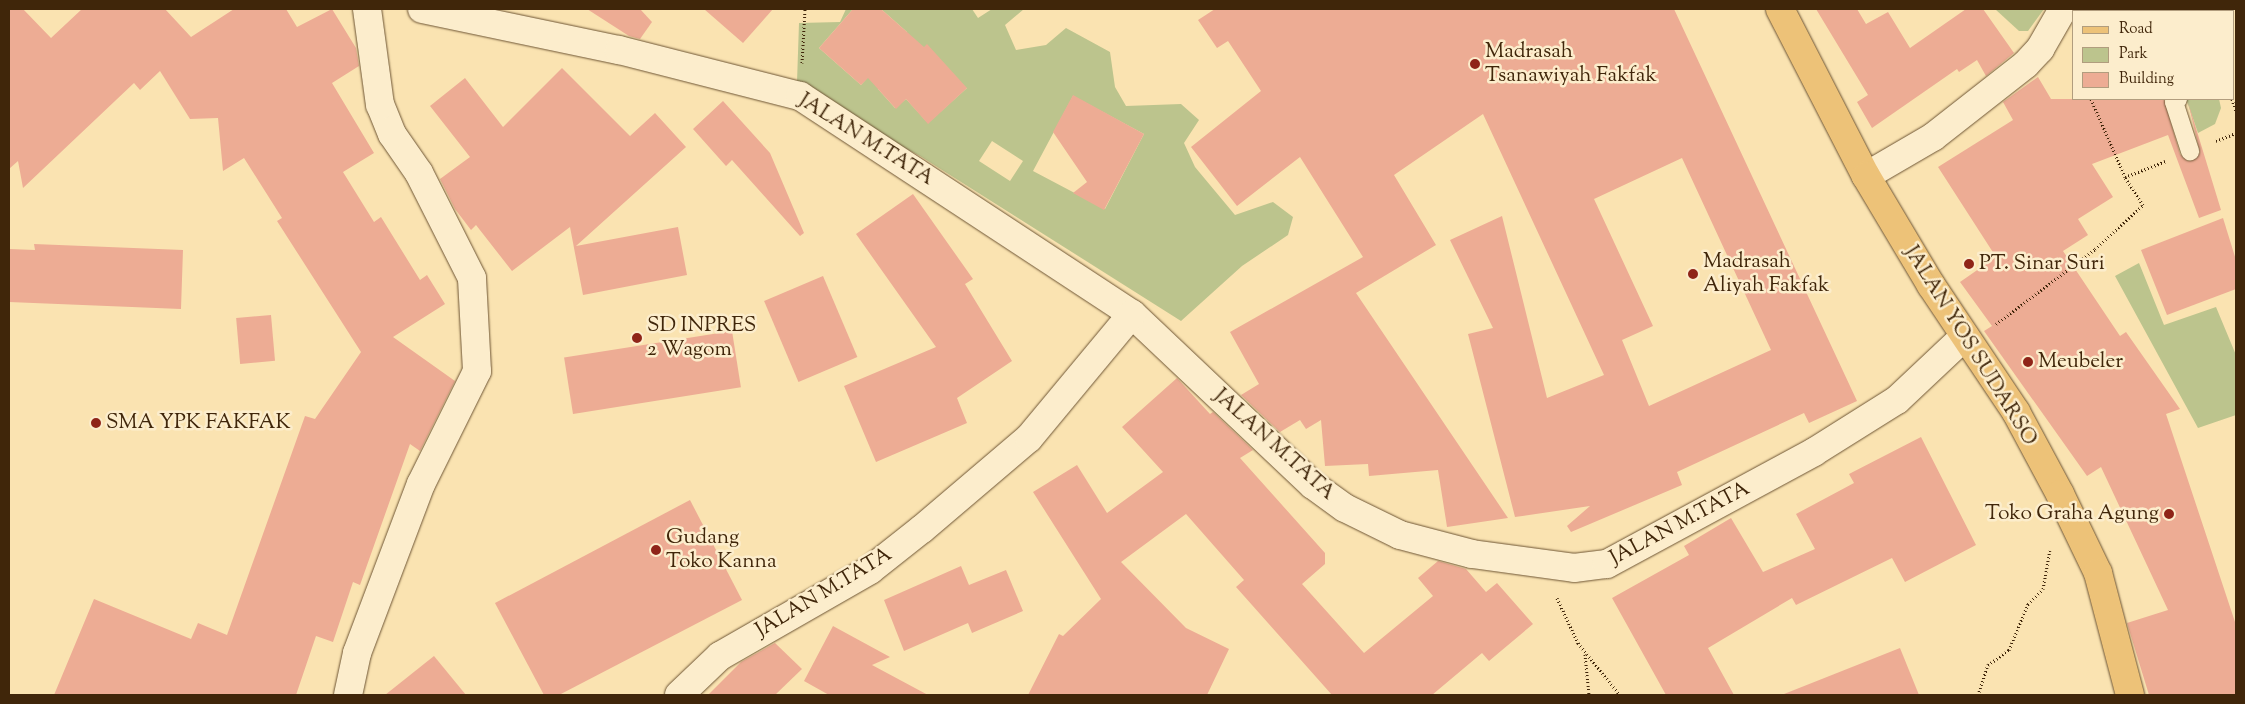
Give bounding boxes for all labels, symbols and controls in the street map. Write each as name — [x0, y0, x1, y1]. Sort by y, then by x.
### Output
legend — [2072, 10, 2235, 100]
text: Road — [2119, 19, 2153, 40]
place label: Madrasah Tsanawiyah Fakfak — [1485, 39, 1657, 89]
text: Park — [2119, 44, 2148, 65]
marker: Madrasah Tsanawiyah Fakfak — [1469, 58, 1481, 70]
text: Building — [2119, 69, 2174, 90]
street label: JALAN M.TATA — [794, 88, 938, 192]
street label: JALAN YOS SUDARSO — [1898, 241, 2042, 451]
place label: Madrasah Aliyah Fakfak — [1703, 249, 1830, 299]
place label: PT. Sinar Suri — [1979, 251, 2105, 277]
marker: PT. Sinar Suri — [1963, 258, 1975, 270]
marker: Madrasah Aliyah Fakfak — [1687, 268, 1699, 280]
place label: SD INPRES 2 Wagom — [647, 313, 756, 363]
marker: SD INPRES 2 Wagom — [631, 332, 643, 344]
place label: Meubeler — [2038, 349, 2123, 375]
marker: Meubeler — [2022, 356, 2034, 368]
street label: JALAN M.TATA — [1208, 384, 1340, 506]
place label: SMA YPK FAKFAK — [106, 410, 291, 436]
marker: SMA YPK FAKFAK — [90, 417, 102, 429]
street label: JALAN M.TATA — [1606, 477, 1754, 571]
place label: Toko Graha Agung — [1985, 501, 2159, 527]
marker: Toko Graha Agung — [2163, 508, 2175, 520]
place label: Gudang Toko Kanna — [666, 525, 777, 575]
street label: JALAN M.TATA — [751, 542, 897, 644]
marker: Gudang Toko Kanna — [650, 544, 662, 556]

